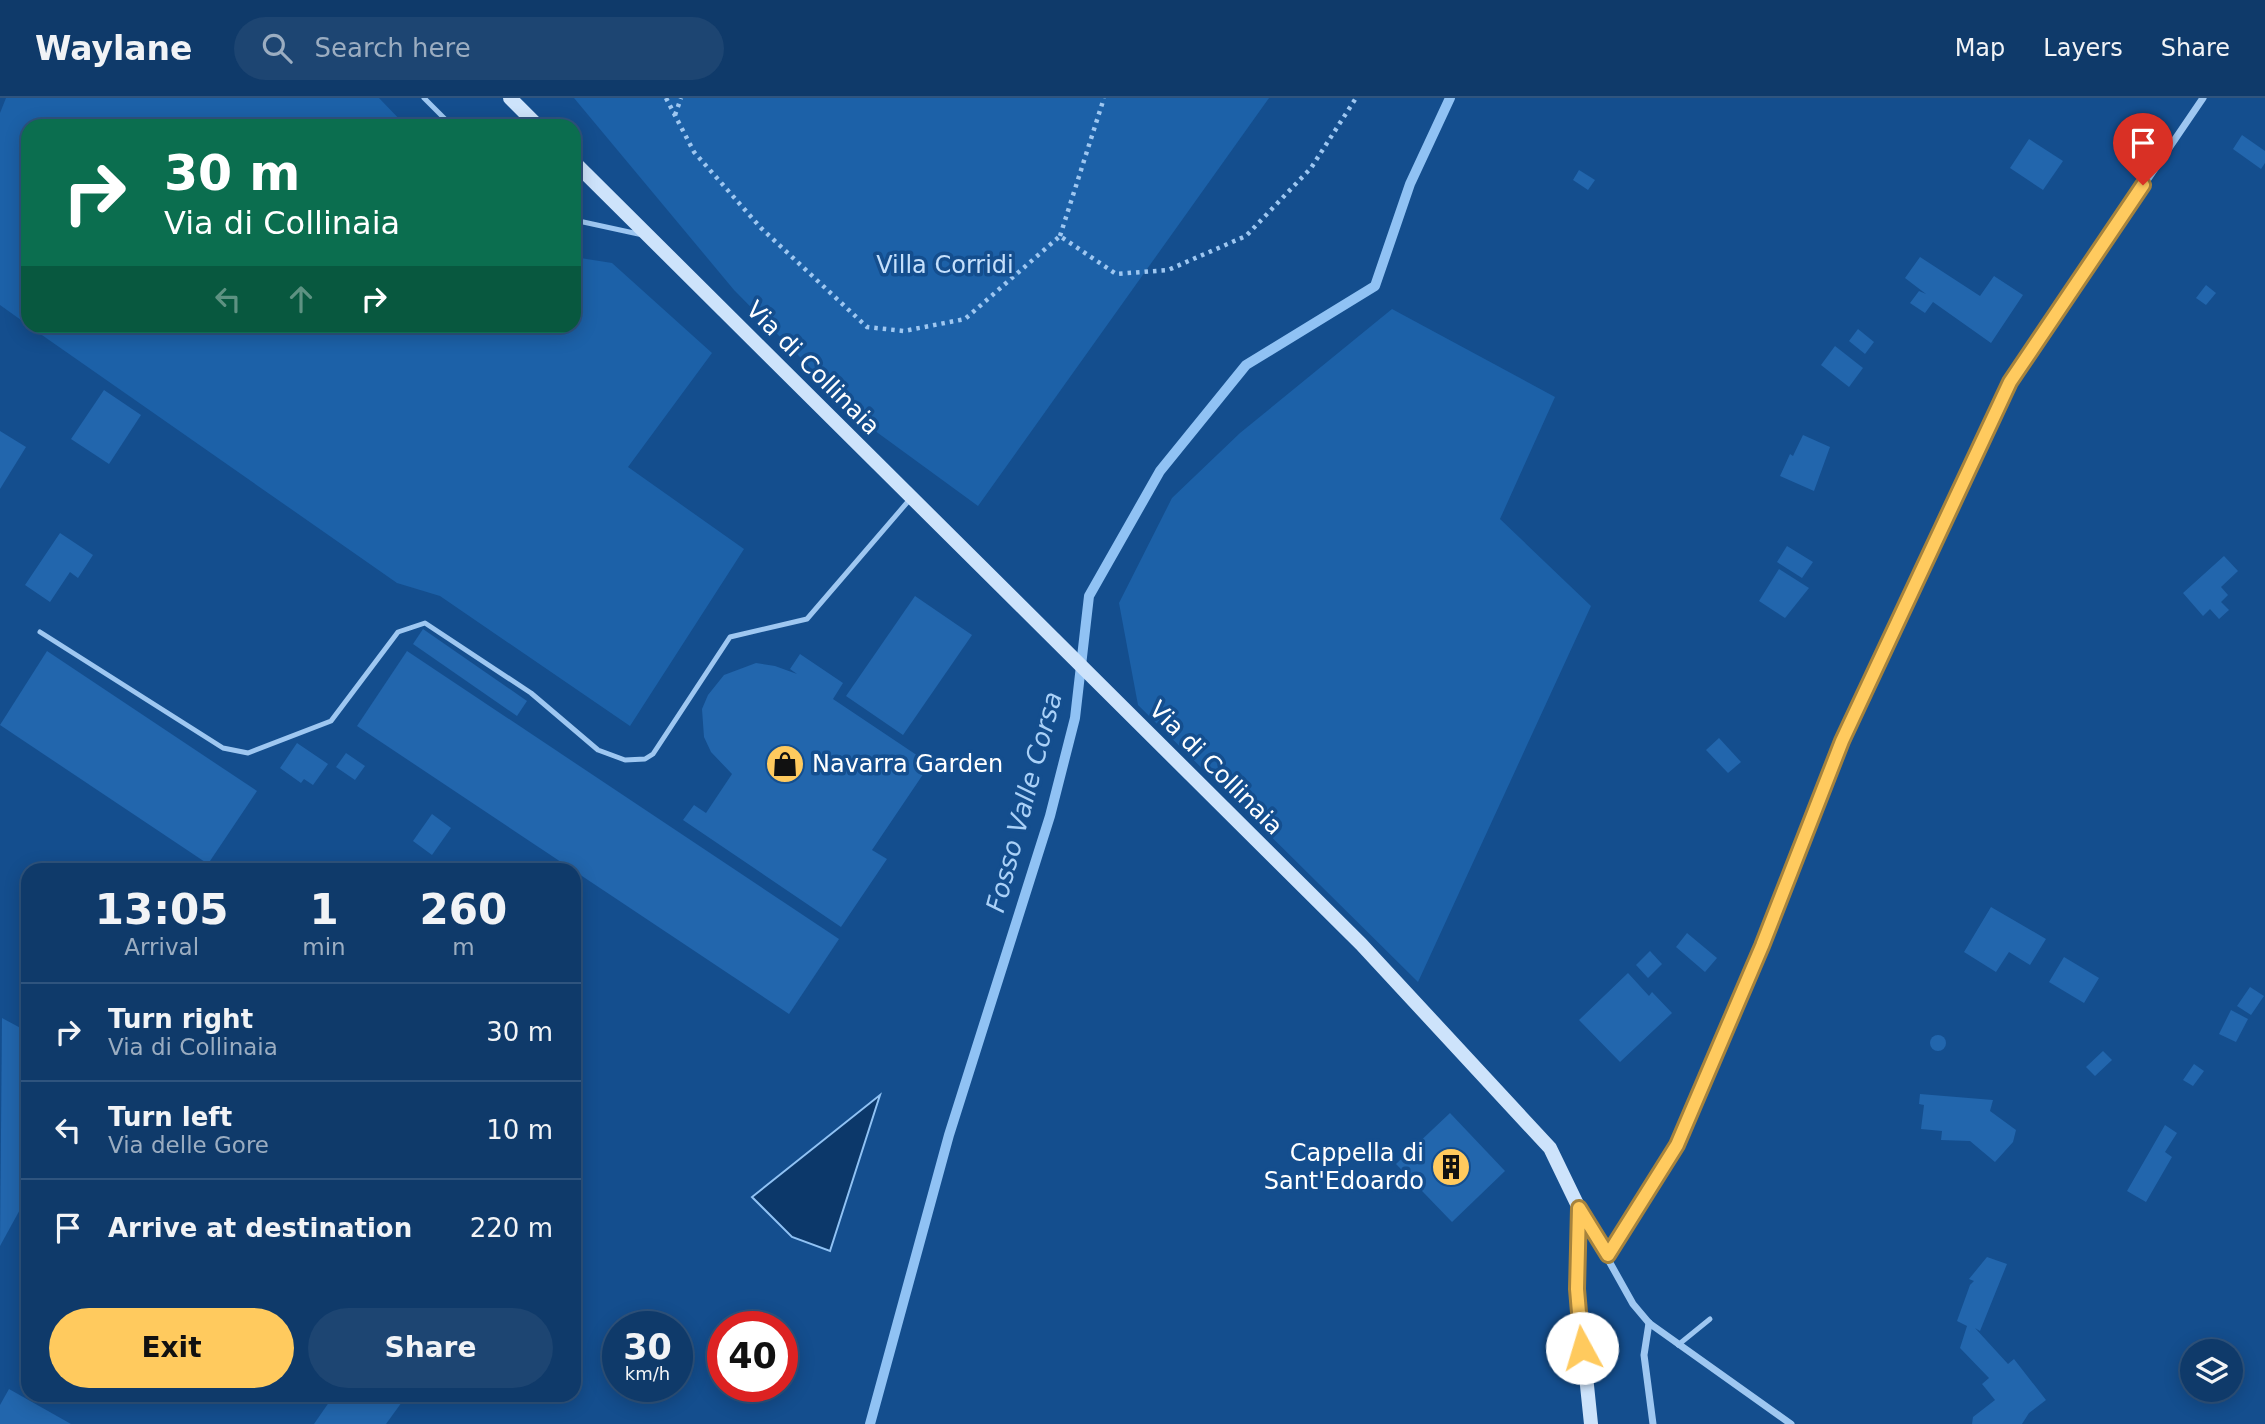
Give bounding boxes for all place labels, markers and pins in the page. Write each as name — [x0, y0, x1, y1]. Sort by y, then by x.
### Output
pin — [2113, 113, 2173, 185]
shop icon: Navarra Garden — [764, 743, 806, 785]
place label: Navarra Garden — [812, 750, 1003, 778]
place label: Cappella di Sant'Edoardo — [1264, 1139, 1424, 1195]
building icon: Cappella di Sant'Edoardo — [1430, 1146, 1472, 1188]

